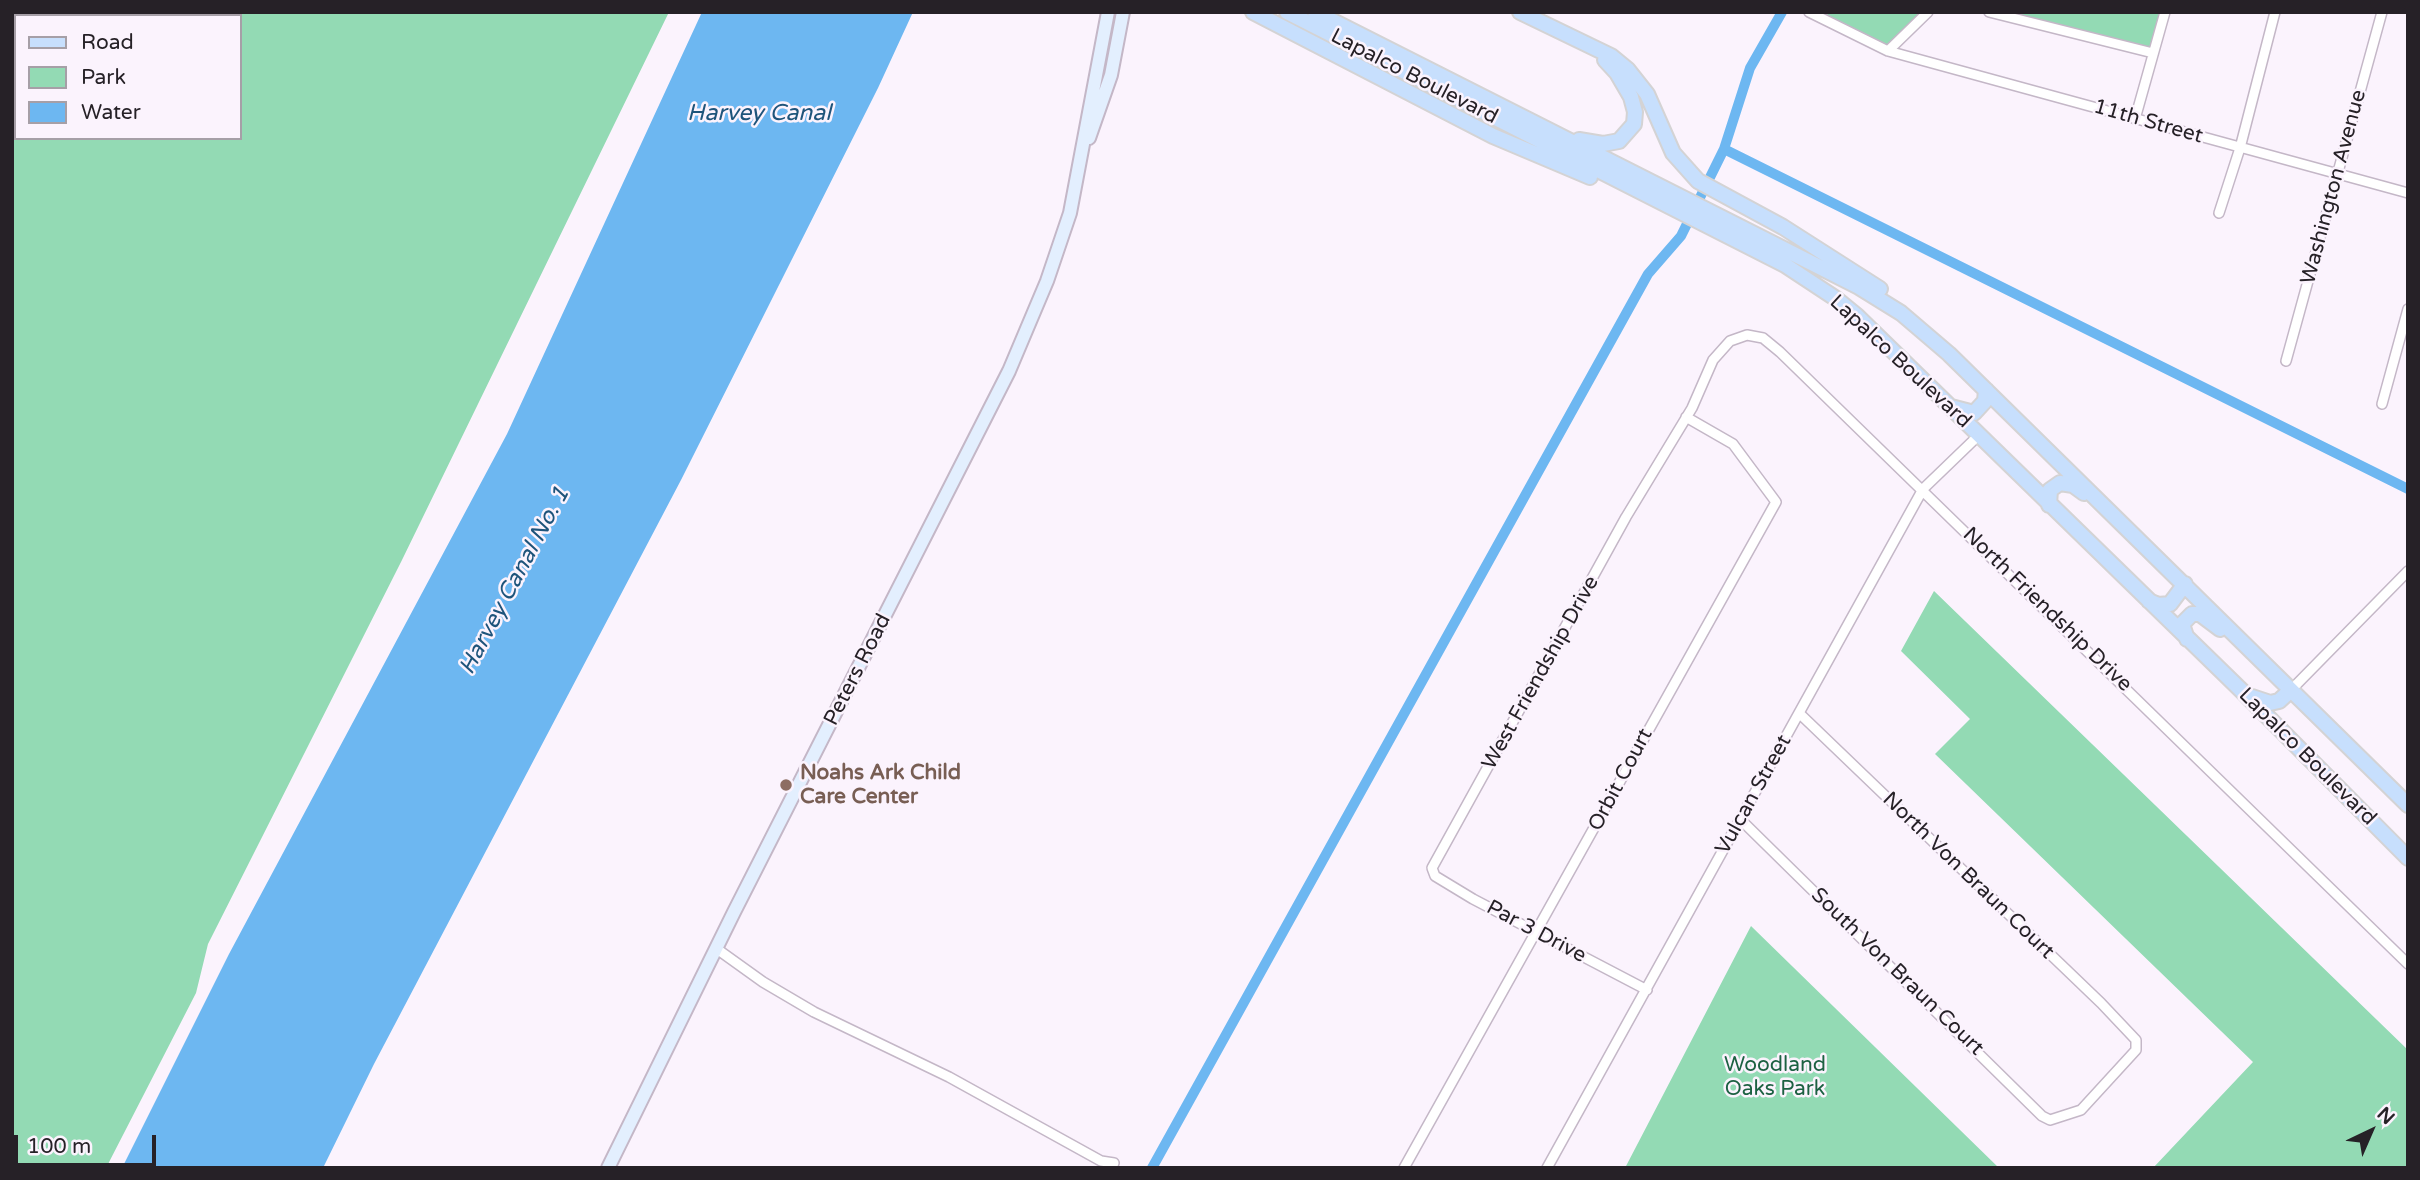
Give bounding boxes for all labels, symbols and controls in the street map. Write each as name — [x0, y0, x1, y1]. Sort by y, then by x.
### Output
legend — [14, 14, 242, 140]
street label: Lapalco Boulevard — [1326, 24, 1502, 130]
text: Road — [81, 30, 134, 55]
text: Park — [81, 65, 126, 90]
street label: Washington Avenue — [2296, 87, 2372, 287]
street label: 11th Street — [2090, 94, 2206, 150]
text: Water — [81, 100, 141, 125]
water label: Harvey Canal — [687, 100, 831, 128]
street label: Lapalco Boulevard — [1824, 290, 1976, 434]
water label: Harvey Canal No. 1 — [454, 483, 576, 679]
street label: North Friendship Drive — [1957, 523, 2137, 697]
street label: West Friendship Drive — [1477, 572, 1605, 774]
street label: Peters Road — [819, 610, 897, 730]
street label: Lapalco Boulevard — [2233, 683, 2381, 831]
street label: Orbit Court — [1583, 724, 1659, 836]
street label: Vulcan Street — [1711, 731, 1797, 859]
place label: Noahs Ark Child Care Center — [800, 760, 961, 810]
marker: Noahs Ark Child Care Center — [778, 777, 794, 793]
street label: North Von Braun Court — [1877, 787, 2059, 965]
street label: South Von Braun Court — [1805, 883, 1989, 1061]
street label: Par 3 Drive — [1482, 895, 1590, 969]
park label: Woodland Oaks Park — [1724, 1052, 1826, 1102]
north arrow — [2336, 1096, 2406, 1166]
text: N — [2372, 1103, 2399, 1129]
scale bar — [18, 1120, 159, 1164]
text: 100 m — [27, 1134, 91, 1159]

